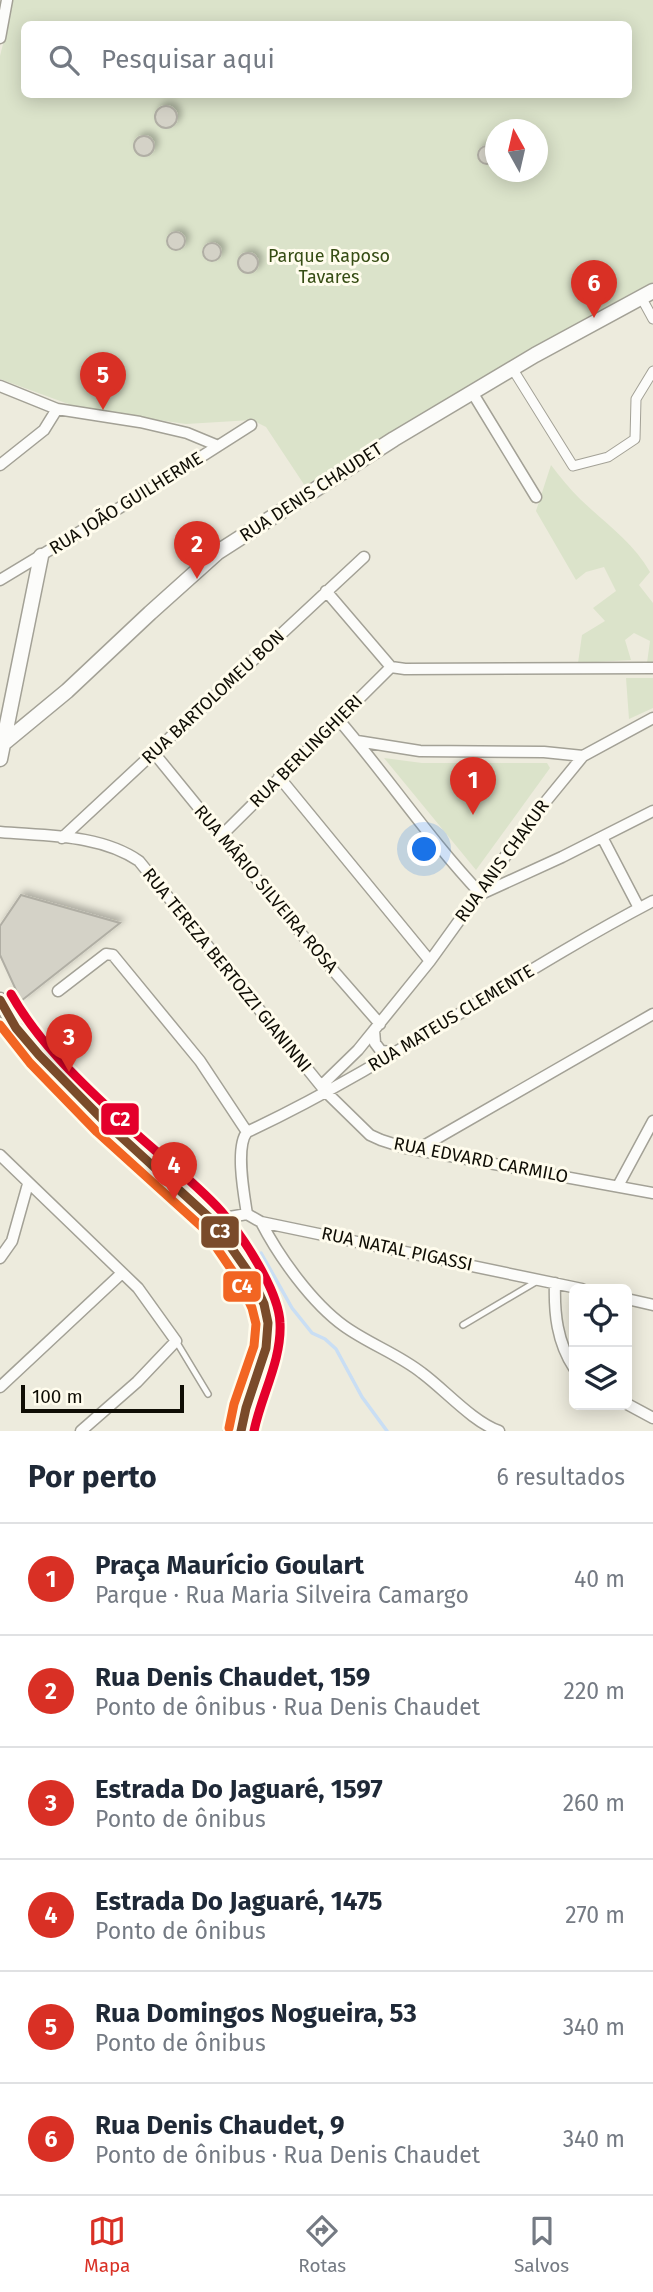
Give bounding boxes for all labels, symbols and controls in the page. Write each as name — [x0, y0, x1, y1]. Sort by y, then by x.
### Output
search box — [21, 21, 632, 98]
icon: search — [45, 41, 83, 79]
text: Pesquisar aqui — [101, 44, 275, 75]
north arrow — [485, 119, 548, 182]
park label: Parque Raposo Tavares — [268, 245, 390, 288]
pin: 6 — [571, 260, 617, 318]
pin: 5 — [80, 352, 126, 410]
street label: RUA DENIS CHAUDET — [235, 437, 387, 546]
street label: RUA JOÃO GUILHERME — [45, 446, 207, 559]
pin: 2 — [174, 521, 220, 579]
street label: RUA BARTOLOMEU BON — [137, 625, 289, 769]
street label: RUA BERLINGHIERI — [245, 690, 367, 812]
pin: 1 — [450, 757, 496, 815]
street label: RUA ANIS CHAKUR — [450, 795, 554, 927]
street label: RUA MÁRIO SILVEIRA ROSA — [189, 800, 344, 978]
your location — [407, 832, 441, 866]
street label: RUA TEREZA BERTOZZI GIANINNI — [138, 863, 316, 1077]
street label: RUA MATEUS CLEMENTE — [364, 960, 538, 1076]
pin: 3 — [46, 1014, 92, 1072]
line badge: C2 — [100, 1102, 140, 1136]
text: C2 — [110, 1108, 131, 1131]
street label: RUA EDVARD CARMILO — [392, 1132, 570, 1188]
pin: 4 — [151, 1142, 197, 1200]
line badge: C3 — [200, 1215, 240, 1249]
text: C3 — [210, 1220, 231, 1243]
street label: RUA NATAL PIGASSI — [319, 1222, 475, 1276]
line badge: C4 — [222, 1270, 262, 1303]
text: C4 — [232, 1275, 253, 1298]
map controls — [569, 1284, 632, 1410]
button: locate — [569, 1284, 632, 1347]
button: layers — [569, 1347, 632, 1410]
scale bar — [21, 1382, 184, 1414]
text: 100 m — [32, 1385, 83, 1408]
text: Por perto — [28, 1459, 157, 1495]
text: 6 resultados — [496, 1463, 625, 1491]
text: Praça Maurício Goulart — [95, 1550, 364, 1581]
text: 1 — [46, 1565, 56, 1593]
text: 40 m — [574, 1565, 625, 1593]
text: Parque · Rua Maria Silveira Camargo — [95, 1581, 469, 1609]
text: Rua Denis Chaudet, 159 — [95, 1662, 370, 1693]
text: 2 — [45, 1677, 57, 1705]
text: 220 m — [564, 1677, 625, 1705]
text: Ponto de ônibus · Rua Denis Chaudet — [95, 1693, 480, 1721]
text: Estrada Do Jaguaré, 1597 — [95, 1774, 383, 1805]
text: 3 — [45, 1789, 57, 1817]
text: 260 m — [563, 1789, 625, 1817]
text: Ponto de ônibus — [95, 1805, 266, 1833]
text: Estrada Do Jaguaré, 1475 — [95, 1886, 383, 1917]
text: 4 — [45, 1901, 58, 1929]
text: 270 m — [565, 1901, 625, 1929]
text: Ponto de ônibus — [95, 1917, 266, 1945]
text: Rua Domingos Nogueira, 53 — [95, 1998, 417, 2029]
text: 5 — [45, 2013, 57, 2041]
text: 340 m — [563, 2013, 625, 2041]
text: Ponto de ônibus — [95, 2029, 266, 2057]
text: Rua Denis Chaudet, 9 — [95, 2110, 345, 2141]
text: 6 — [45, 2125, 57, 2153]
text: 340 m — [563, 2125, 625, 2153]
text: Ponto de ônibus · Rua Denis Chaudet — [95, 2141, 480, 2169]
tab: Mapa — [84, 2212, 130, 2277]
tab: Rotas — [298, 2212, 346, 2277]
tab: Salvos — [514, 2212, 569, 2277]

